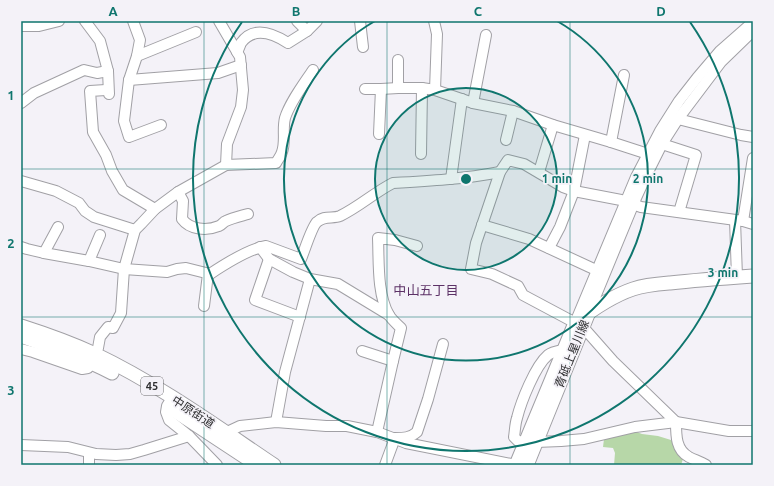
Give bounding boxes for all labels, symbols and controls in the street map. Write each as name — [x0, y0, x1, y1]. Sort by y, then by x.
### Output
text: A — [108, 4, 118, 18]
text: B — [292, 4, 301, 18]
text: C — [474, 4, 483, 18]
text: D — [656, 4, 666, 18]
text: 1 — [7, 88, 15, 102]
centre of rings — [459, 172, 473, 186]
text: 1 min — [542, 172, 572, 185]
text: 2 min — [633, 172, 663, 185]
text: 2 — [7, 236, 15, 250]
text: 3 min — [708, 266, 738, 279]
district label: 中山五丁目 — [393, 283, 459, 297]
street label: 青砥上星川線 — [552, 318, 591, 390]
road number: 45 — [141, 377, 163, 395]
text: 3 — [7, 383, 15, 397]
street label: 中原街道 — [170, 393, 217, 430]

